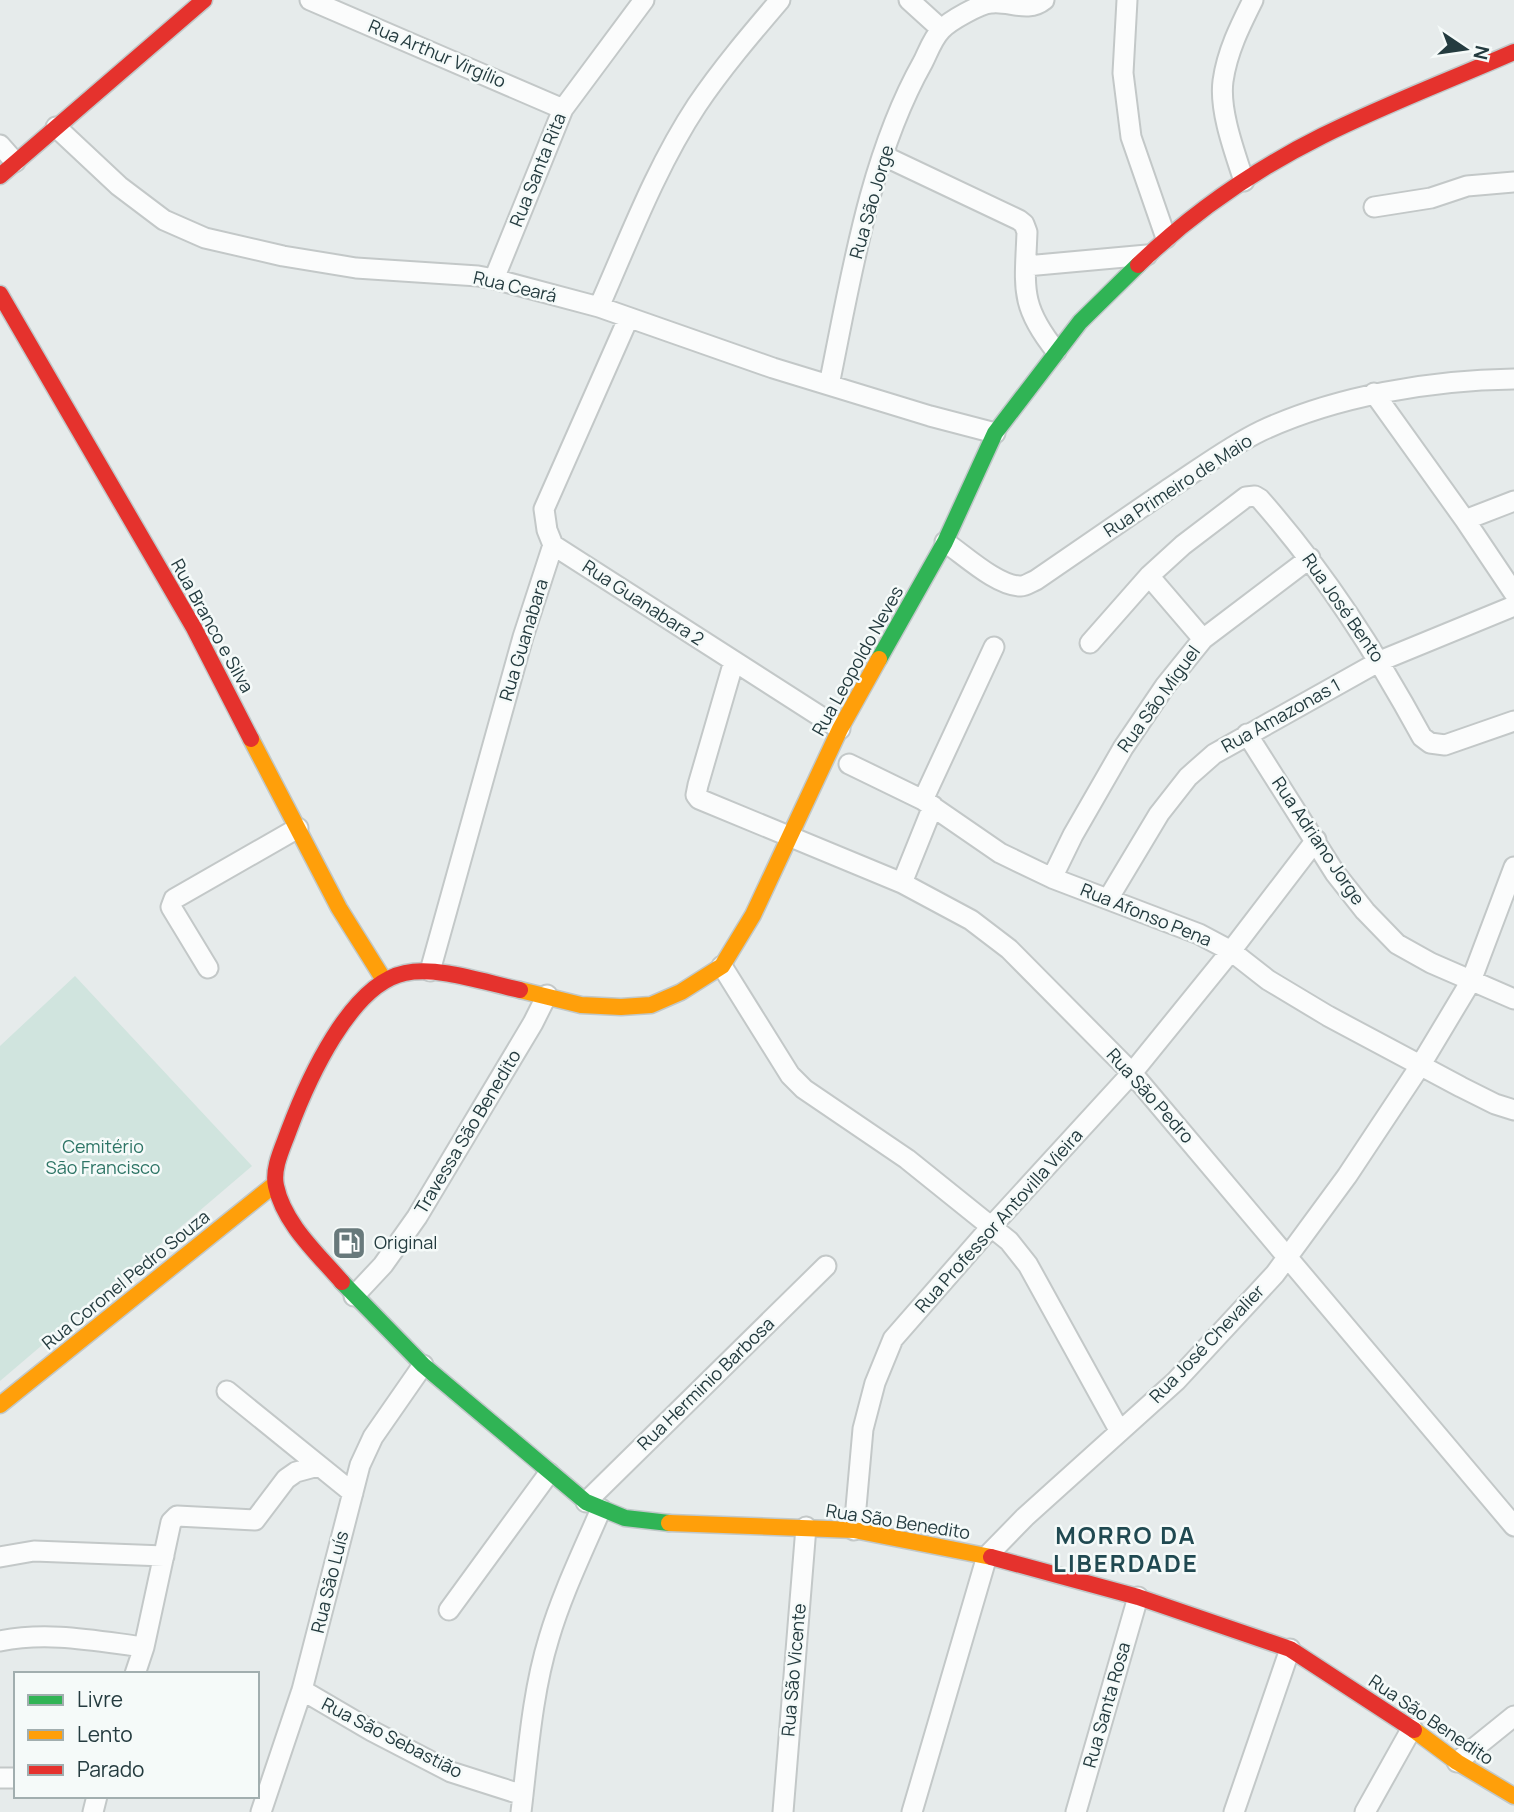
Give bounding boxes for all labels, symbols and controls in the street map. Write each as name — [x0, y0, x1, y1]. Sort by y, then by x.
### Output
street label: Rua Arthur Virgílio — [365, 13, 510, 93]
north arrow — [1430, 14, 1500, 84]
text: N — [1467, 43, 1496, 62]
street label: Rua Santa Rita — [503, 109, 571, 230]
street label: Rua São Jorge — [843, 142, 899, 261]
street label: Rua Ceará — [471, 265, 559, 307]
street label: Rua Primeiro de Maio — [1099, 428, 1256, 542]
street label: Rua José Bento — [1297, 548, 1390, 667]
street label: Rua Branco e Silva — [166, 554, 260, 697]
street label: Rua Guanabara 2 — [578, 554, 709, 650]
street label: Rua Guanabara — [493, 576, 553, 704]
street label: Rua Leopoldo Neves — [806, 581, 908, 740]
street label: Rua São Miguel — [1111, 640, 1205, 757]
street label: Rua Amazonas 1 — [1217, 673, 1344, 758]
street label: Rua Adriano Jorge — [1267, 772, 1371, 909]
street label: Rua Afonso Pena — [1077, 877, 1215, 951]
street label: Rua São Pedro — [1102, 1043, 1200, 1148]
street label: Travessa São Benedito — [409, 1045, 526, 1218]
street label: Rua Professor Antovilla Vieira — [909, 1123, 1087, 1317]
park label: Cemitério São Francisco — [46, 1134, 160, 1179]
street label: Rua Coronel Pedro Souza — [37, 1204, 214, 1354]
fuel station icon: Original — [330, 1224, 368, 1262]
place label: Original — [374, 1230, 437, 1254]
street label: Rua José Chevalier — [1144, 1279, 1269, 1408]
street label: Rua Herminio Barbosa — [632, 1312, 779, 1455]
street label: Rua São Benedito — [824, 1498, 972, 1544]
district label: MORRO DA LIBERDADE — [1053, 1518, 1199, 1579]
street label: Rua São Luís — [305, 1528, 353, 1635]
street label: Rua São Vicente — [775, 1602, 811, 1738]
street label: Rua Santa Rosa — [1077, 1639, 1135, 1770]
street label: Rua São Benedito — [1364, 1668, 1499, 1770]
legend — [14, 1672, 259, 1798]
text: Livre — [77, 1685, 123, 1713]
street label: Rua São Sebastião — [318, 1691, 467, 1783]
text: Lento — [77, 1720, 133, 1748]
text: Parado — [77, 1755, 145, 1783]

